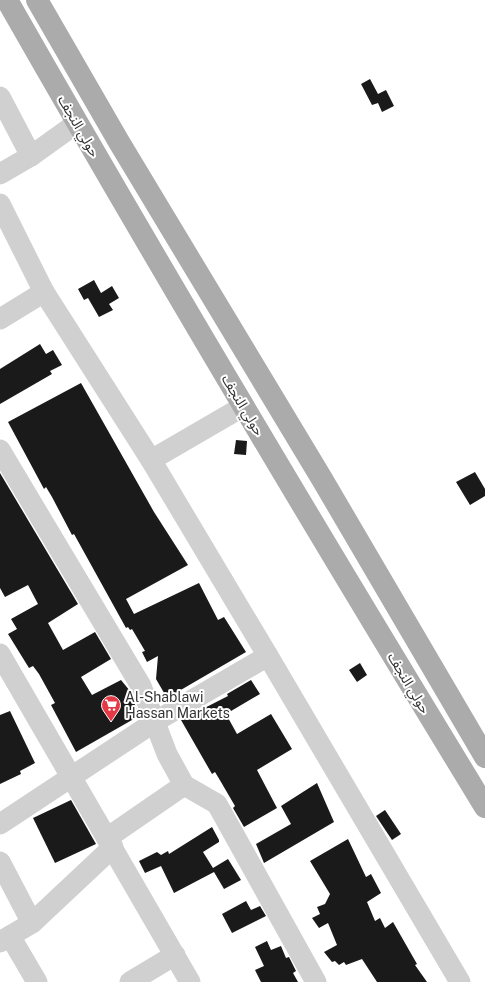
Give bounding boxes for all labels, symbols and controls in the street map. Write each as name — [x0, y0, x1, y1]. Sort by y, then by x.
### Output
street label: حولي النجف — [52, 92, 103, 161]
street label: حولي النجف — [216, 372, 267, 440]
street label: حولي النجف — [382, 650, 433, 718]
place label: Al-Shablawi Hassan Markets — [125, 689, 230, 721]
supermarket icon: Al-Shablawi Hassan Markets — [100, 694, 122, 722]

